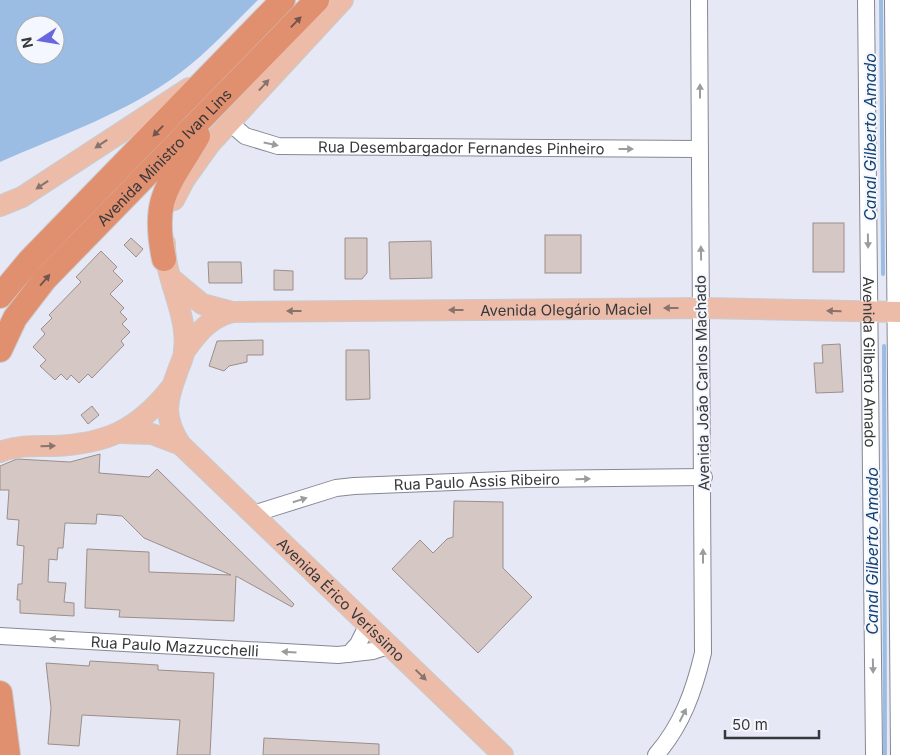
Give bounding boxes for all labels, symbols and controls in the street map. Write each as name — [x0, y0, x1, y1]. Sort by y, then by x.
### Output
north arrow — [15, 15, 65, 65]
one-way arrow — [290, 17, 302, 29]
text: N — [17, 36, 36, 50]
water label: Canal Gilberto Amado — [860, 53, 880, 221]
one-way arrow — [258, 80, 270, 92]
one-way arrow — [696, 83, 704, 99]
street label: Avenida Ministro Ivan Lins — [93, 84, 235, 230]
one-way arrow — [152, 125, 164, 137]
street label: Rua Desembargador Fernandes Pinheiro — [318, 137, 605, 158]
one-way arrow — [94, 139, 108, 149]
one-way arrow — [264, 141, 280, 149]
one-way arrow — [618, 145, 634, 153]
one-way arrow — [35, 180, 48, 190]
one-way arrow — [864, 233, 872, 249]
one-way arrow — [697, 245, 705, 261]
one-way arrow — [40, 273, 51, 286]
street label: Avenida João Carlos Machado — [691, 275, 713, 491]
street label: Avenida Gilberto Amado — [859, 276, 880, 448]
street label: Avenida Olegário Maciel — [480, 299, 652, 319]
one-way arrow — [663, 304, 679, 312]
one-way arrow — [448, 306, 464, 314]
one-way arrow — [286, 307, 302, 315]
one-way arrow — [826, 307, 842, 315]
one-way arrow — [40, 442, 56, 450]
water label: Canal Gilberto Amado — [862, 467, 882, 635]
street label: Rua Paulo Assis Ribeiro — [393, 469, 560, 494]
one-way arrow — [575, 475, 591, 483]
one-way arrow — [292, 495, 307, 503]
street label: Avenida Érico Veríssimo — [273, 533, 409, 665]
one-way arrow — [699, 547, 707, 563]
street label: Rua Paulo Mazzucchelli — [90, 632, 259, 660]
one-way arrow — [49, 634, 65, 642]
one-way arrow — [281, 648, 297, 656]
one-way arrow — [869, 658, 877, 674]
one-way arrow — [415, 669, 427, 681]
one-way arrow — [679, 708, 687, 722]
scale bar — [725, 708, 819, 740]
text: 50 m — [732, 715, 768, 734]

